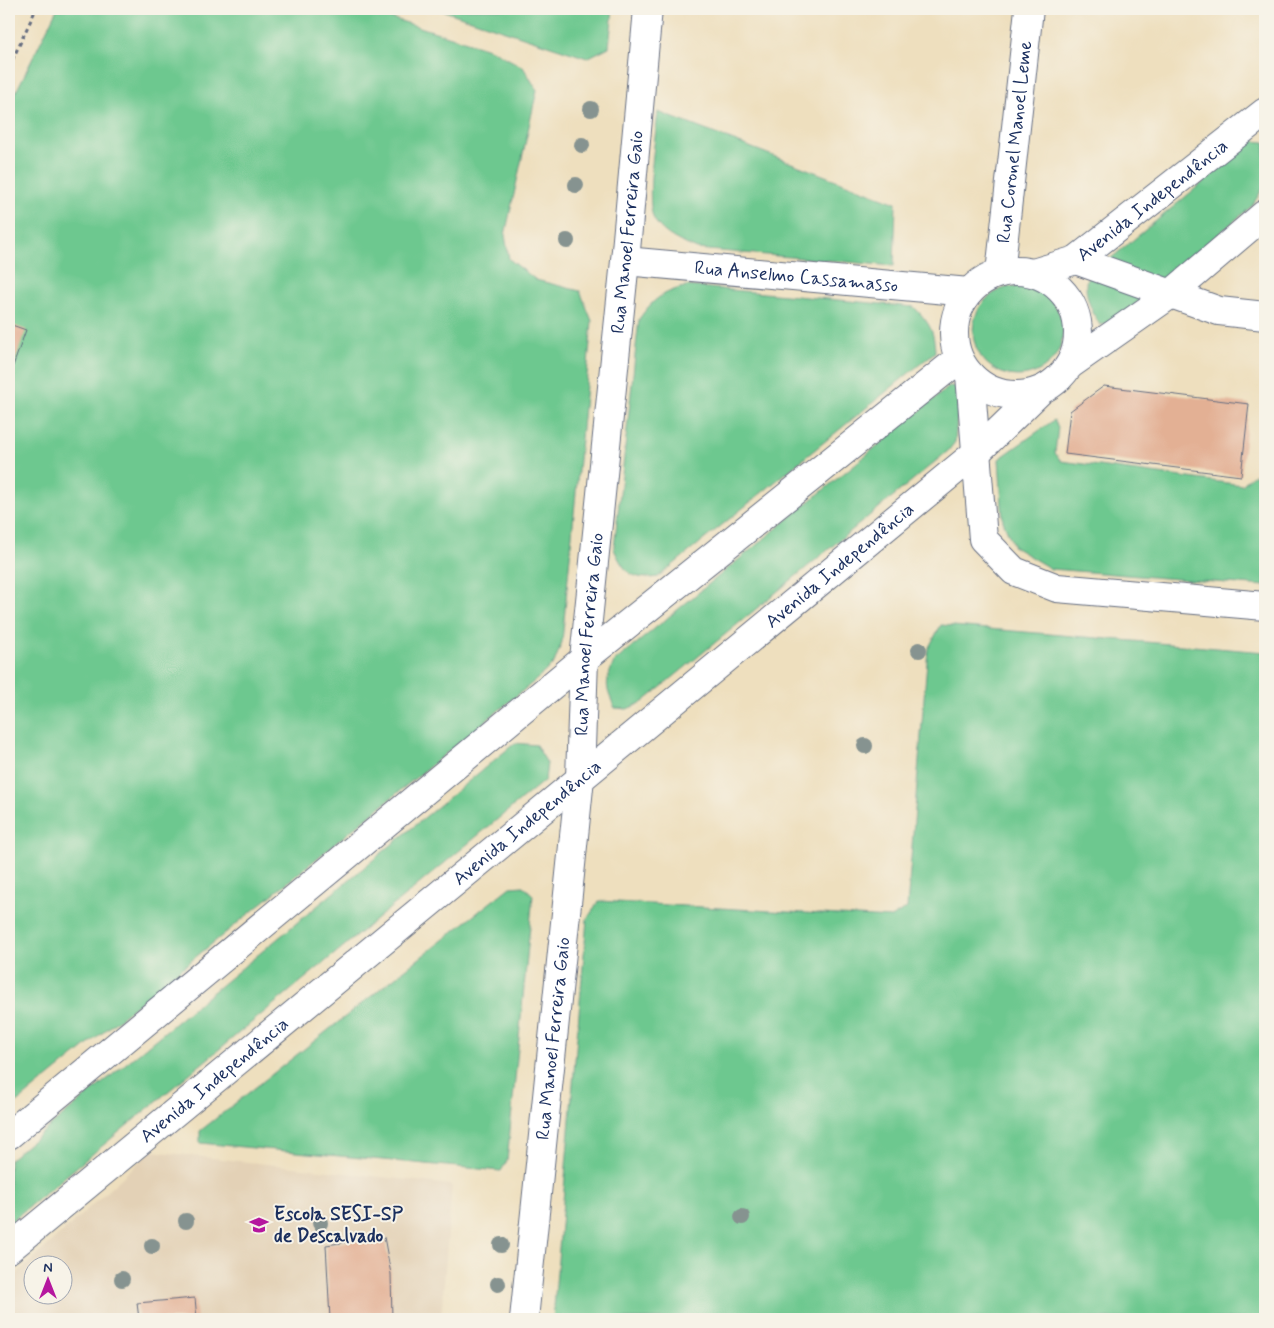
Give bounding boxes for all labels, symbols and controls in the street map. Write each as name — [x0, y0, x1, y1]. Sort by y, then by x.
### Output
street label: Rua Coronel Manoel Leme — [991, 39, 1038, 244]
street label: Rua Manoel Ferreira Gaio — [605, 130, 649, 335]
street label: Avenida Independência — [1072, 133, 1233, 267]
street label: Rua Anselmo Cassamasso — [693, 255, 899, 298]
street label: Avenida Independência — [760, 496, 919, 634]
street label: Rua Manoel Ferreira Gaio — [569, 531, 609, 736]
street label: Avenida Independência — [447, 754, 607, 891]
street label: Rua Manoel Ferreira Gaio — [530, 936, 576, 1141]
street label: Avenida Independência — [135, 1011, 294, 1149]
place label: Escola SESI-SP de Descalvado — [274, 1202, 404, 1249]
school or university icon: Escola SESI-SP de Descalvado — [248, 1214, 270, 1236]
north arrow — [22, 1256, 72, 1306]
text: N — [43, 1259, 53, 1277]

